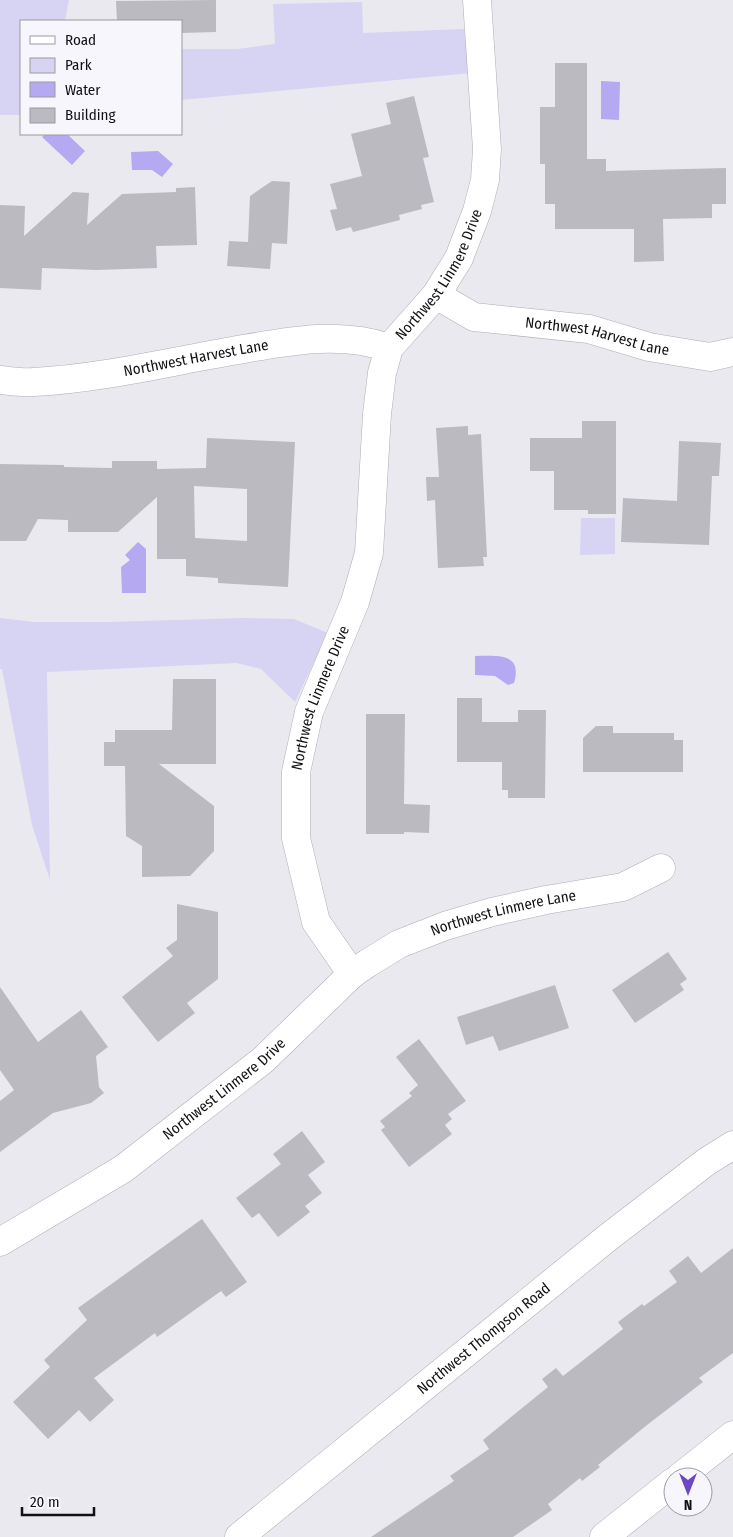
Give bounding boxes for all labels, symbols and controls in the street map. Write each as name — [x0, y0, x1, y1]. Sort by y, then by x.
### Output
legend — [20, 20, 182, 135]
text: Road — [65, 31, 96, 49]
text: Park — [65, 56, 92, 74]
text: Water — [65, 81, 101, 99]
text: Building — [65, 106, 116, 124]
street label: Northwest Linmere Drive — [392, 206, 486, 343]
street label: Northwest Harvest Lane — [524, 313, 671, 359]
street label: Northwest Harvest Lane — [122, 336, 270, 380]
street label: Northwest Linmere Drive — [288, 623, 353, 772]
street label: Northwest Linmere Lane — [428, 886, 577, 940]
street label: Northwest Linmere Drive — [159, 1034, 289, 1144]
street label: Northwest Thompson Road — [413, 1279, 554, 1398]
north arrow — [663, 1467, 713, 1517]
scale bar — [22, 1484, 95, 1516]
text: 20 m — [30, 1493, 60, 1511]
text: N — [684, 1496, 692, 1513]

